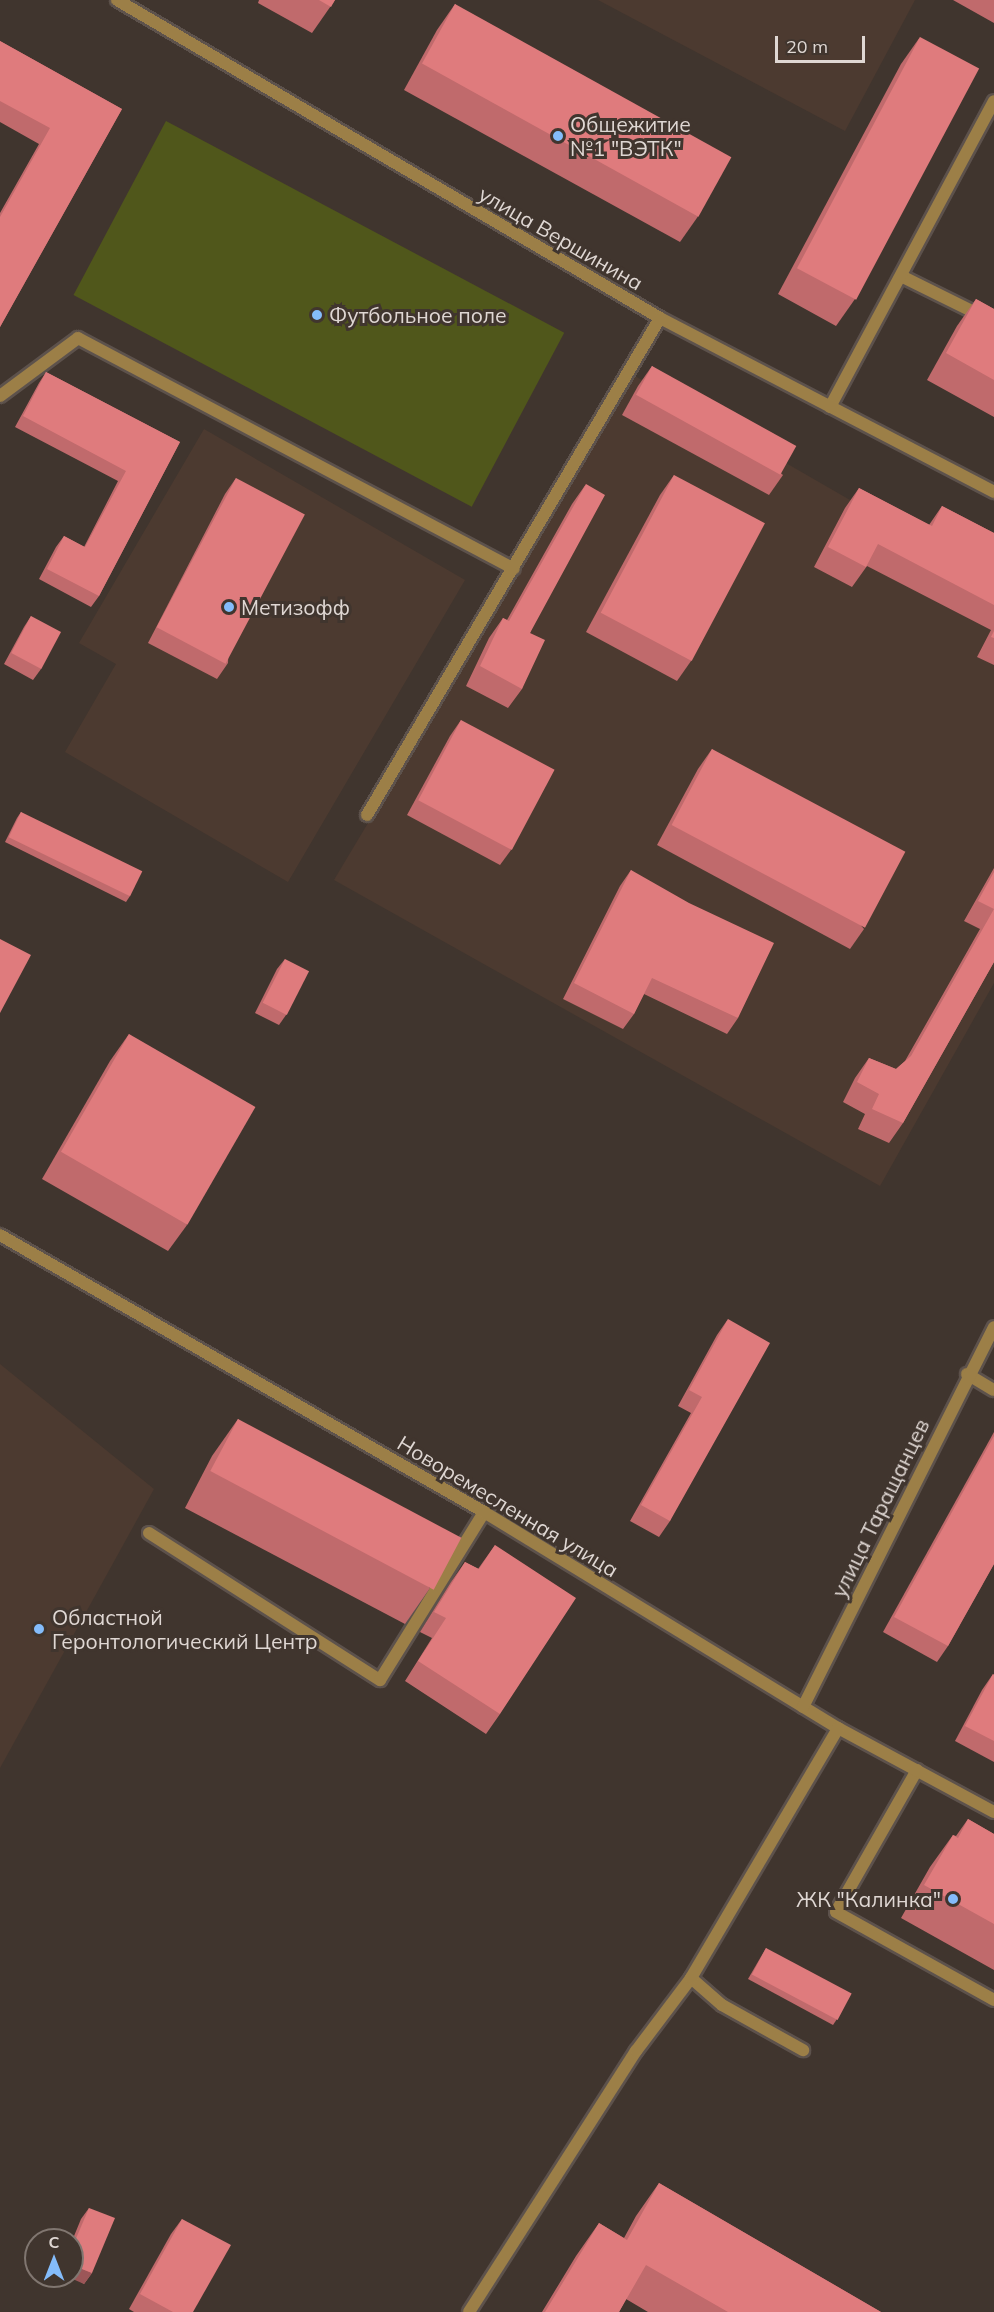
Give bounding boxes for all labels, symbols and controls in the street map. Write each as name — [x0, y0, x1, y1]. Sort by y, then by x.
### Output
scale bar — [778, 24, 868, 62]
text: 20 m — [786, 35, 828, 58]
place label: Общежитие №1 "ВЭТК" — [570, 111, 691, 161]
marker: Общежитие №1 "ВЭТК" — [551, 129, 565, 143]
street label: улица Вершинина — [474, 181, 648, 295]
place label: Футбольное поле — [329, 302, 507, 328]
marker: Футбольное поле — [310, 308, 324, 322]
place label: Метизофф — [241, 594, 350, 620]
marker: Метизофф — [222, 600, 236, 614]
street label: улица Таращанцев — [826, 1415, 934, 1601]
street label: Новоремесленная улица — [393, 1430, 623, 1582]
place label: Областной Геронтологический Центр — [52, 1604, 318, 1654]
marker: Областной Геронтологический Центр — [30, 1620, 48, 1638]
place label: ЖК "Калинка" — [796, 1886, 941, 1912]
marker: ЖК "Калинка" — [946, 1892, 960, 1906]
north arrow — [24, 2228, 84, 2288]
text: С — [49, 2232, 59, 2252]

